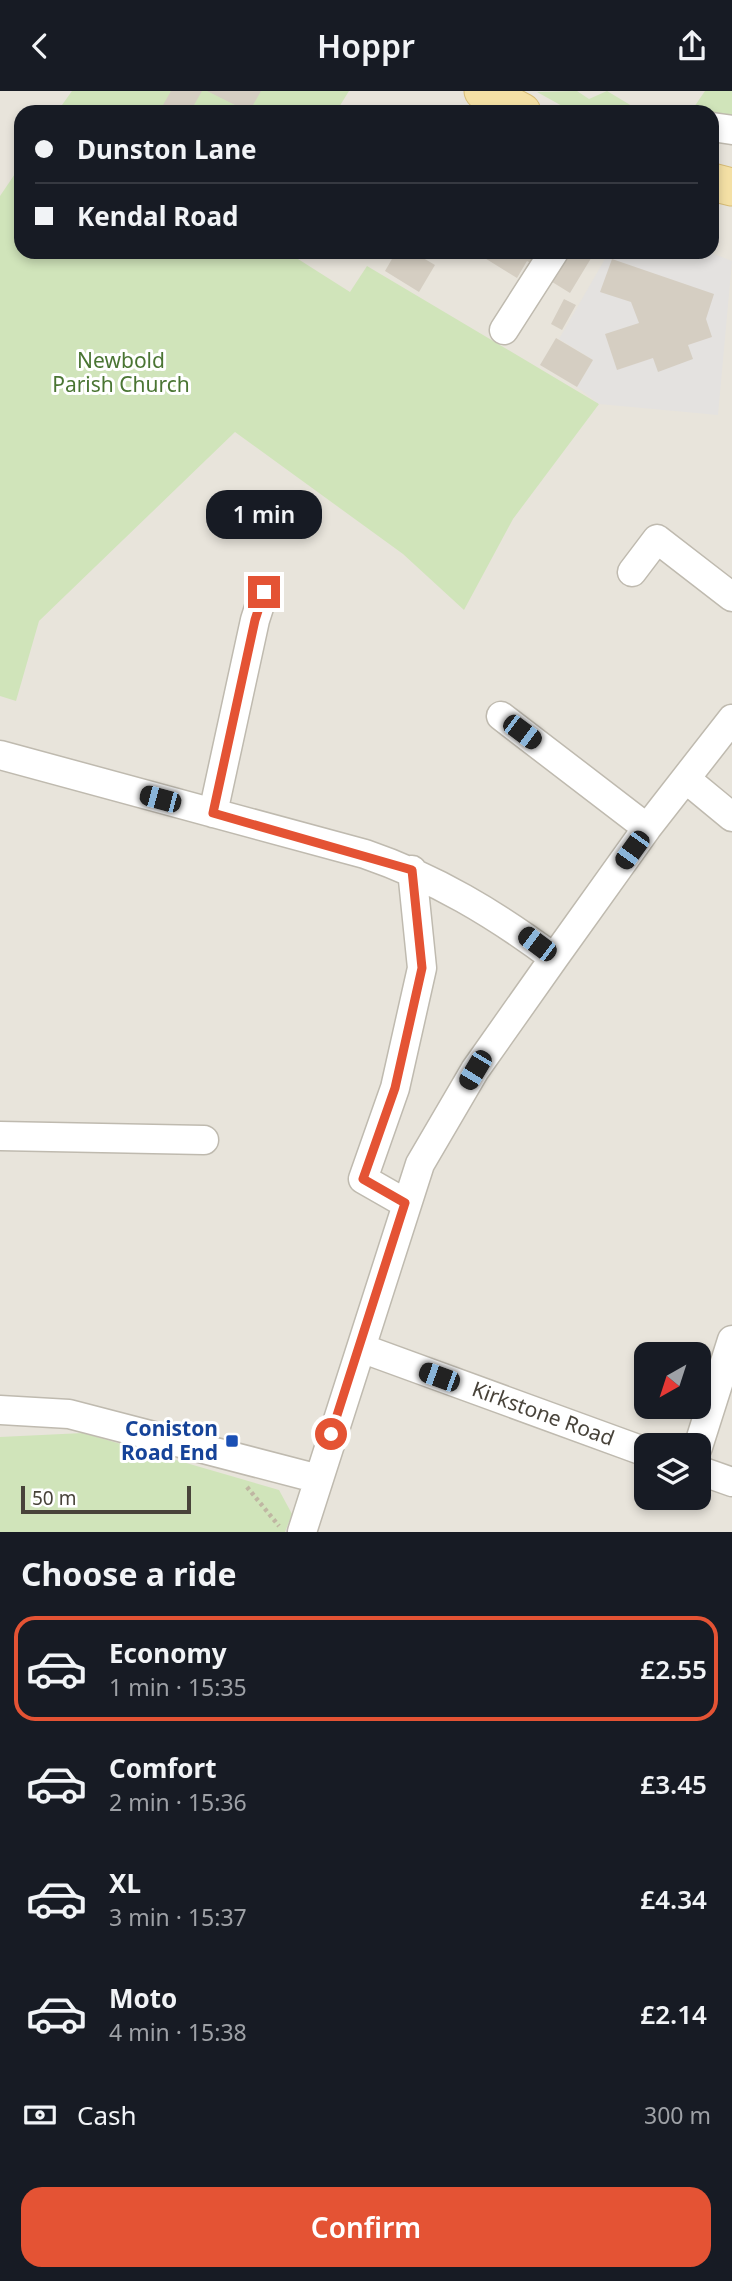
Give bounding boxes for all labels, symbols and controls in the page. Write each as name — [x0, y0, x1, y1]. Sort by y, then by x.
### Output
text: Hoppr — [317, 24, 415, 67]
icon: back — [21, 27, 59, 65]
icon: share — [673, 27, 711, 65]
text: Dunston Lane — [77, 131, 257, 167]
text: Kendal Road — [77, 198, 239, 234]
park label: Newbold Parish Church — [52, 346, 190, 398]
callout: 1 min — [206, 491, 322, 539]
text: 1 min — [233, 498, 295, 530]
route end — [248, 576, 280, 608]
car — [499, 711, 546, 753]
car — [137, 783, 184, 815]
car — [612, 827, 653, 873]
car — [514, 923, 561, 965]
car — [456, 1047, 495, 1093]
north arrow — [634, 1342, 710, 1419]
map controls — [634, 1342, 711, 1510]
car — [416, 1360, 463, 1394]
street label: Kirkstone Road — [468, 1374, 618, 1452]
place label: Coniston Road End — [121, 1414, 218, 1466]
route start — [315, 1418, 347, 1450]
marker: Coniston Road End — [224, 1433, 240, 1449]
button: layers — [634, 1433, 711, 1510]
scale bar — [21, 1483, 191, 1515]
text: 50 m — [32, 1485, 76, 1511]
text: Choose a ride — [21, 1552, 237, 1595]
text: Economy — [109, 1635, 227, 1671]
icon: car — [25, 1637, 88, 1700]
text: £2.55 — [640, 1651, 707, 1687]
text: 1 min · 15:35 — [109, 1671, 247, 1703]
text: Comfort — [109, 1750, 217, 1786]
icon: car — [25, 1752, 88, 1815]
text: £3.45 — [640, 1766, 707, 1802]
text: 2 min · 15:36 — [109, 1786, 247, 1818]
text: XL — [109, 1865, 141, 1901]
icon: car — [25, 1867, 88, 1930]
text: £4.34 — [640, 1881, 707, 1917]
text: 3 min · 15:37 — [109, 1901, 247, 1933]
text: Moto — [109, 1980, 177, 2016]
icon: car — [25, 1982, 88, 2045]
text: £2.14 — [640, 1996, 707, 2032]
text: 4 min · 15:38 — [109, 2016, 247, 2048]
icon: cash — [21, 2096, 59, 2134]
text: Cash — [77, 2097, 137, 2133]
text: 300 m — [644, 2099, 711, 2131]
button: Confirm — [21, 2187, 711, 2267]

